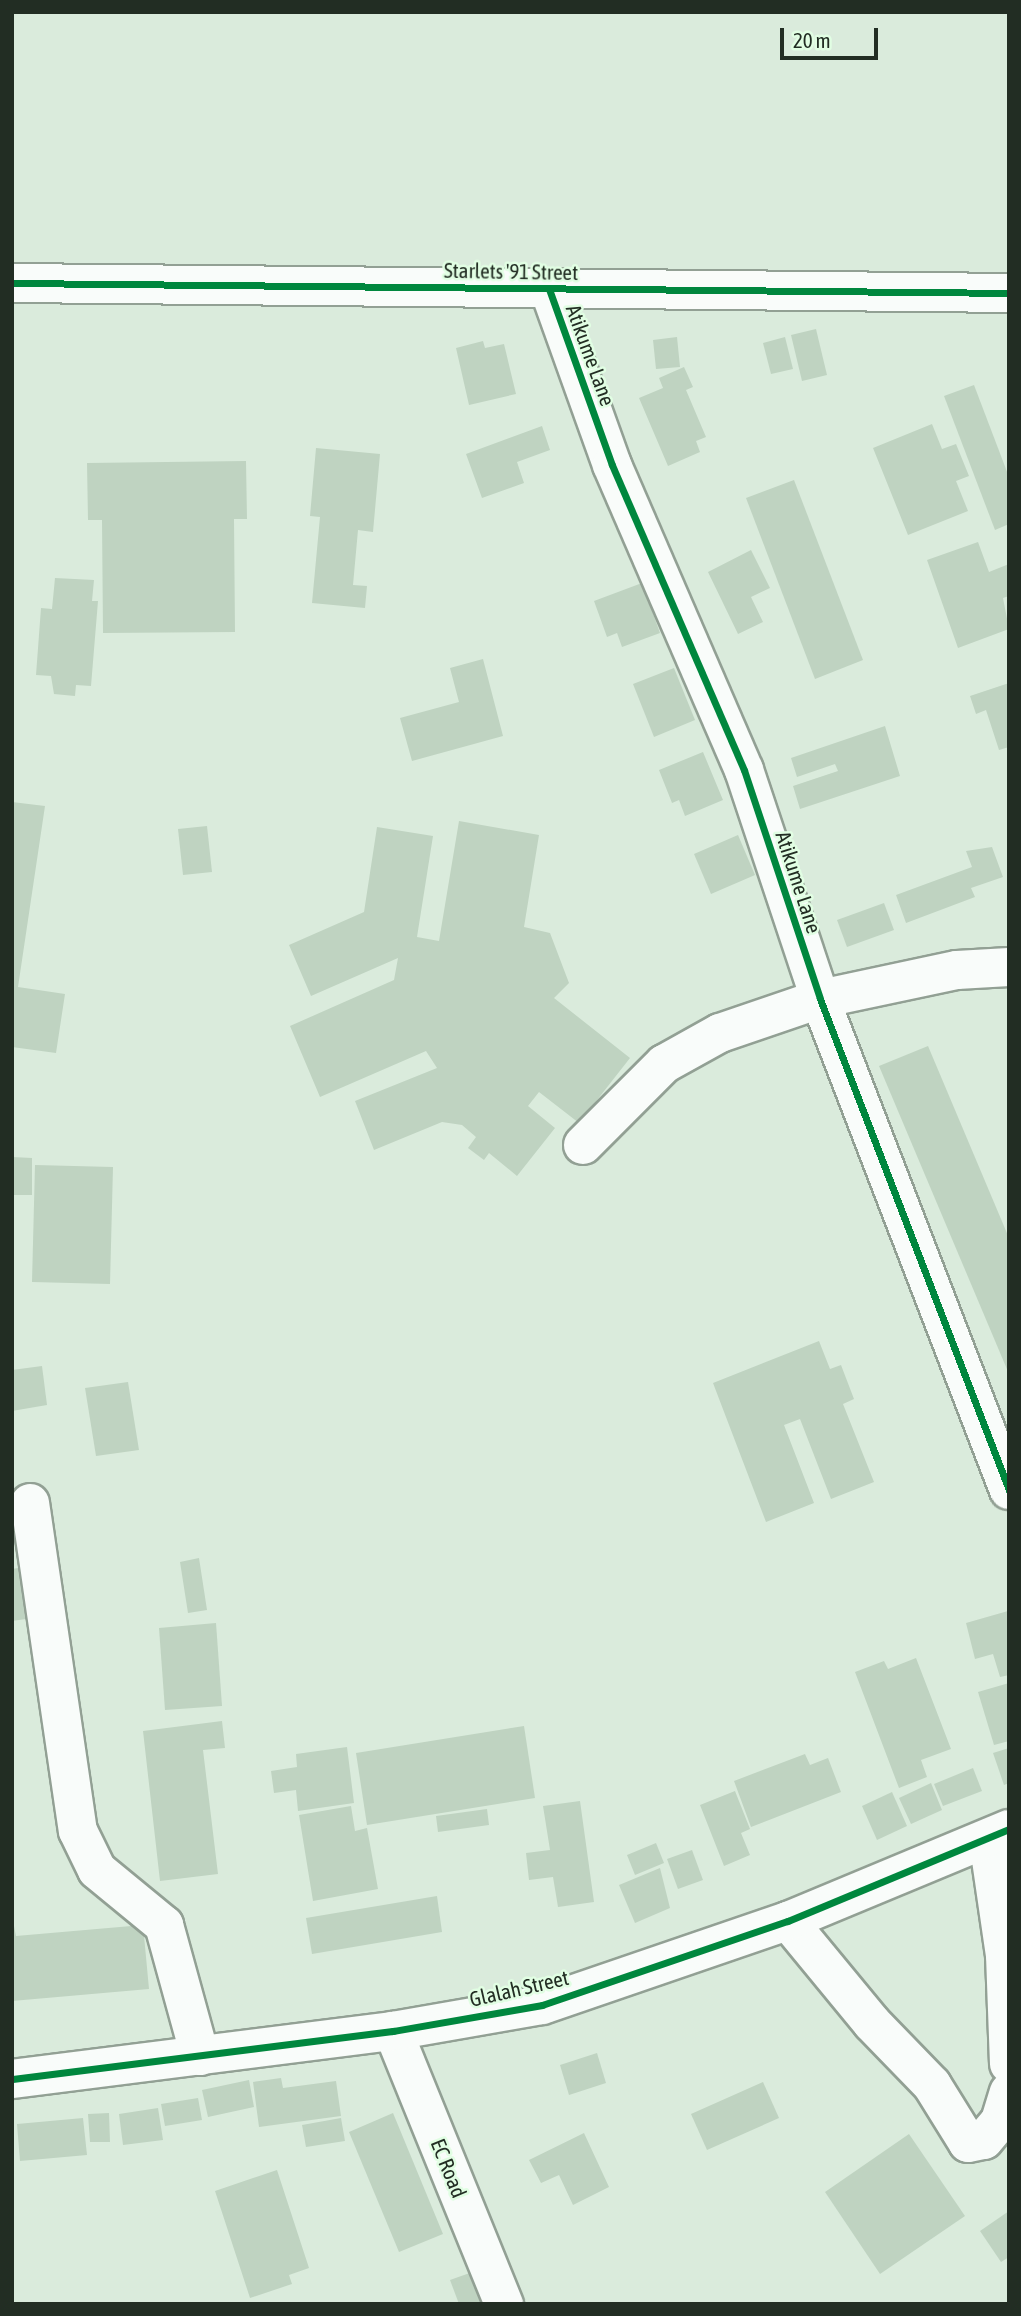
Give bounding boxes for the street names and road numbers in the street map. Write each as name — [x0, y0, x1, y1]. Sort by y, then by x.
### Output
street label: Starlets '91 Street — [444, 257, 578, 285]
street label: Atikume Lane — [561, 301, 621, 409]
street label: Atikume Lane — [771, 828, 827, 936]
street label: Glalah Street — [467, 1964, 571, 2012]
street label: EC Road — [426, 2135, 472, 2201]

